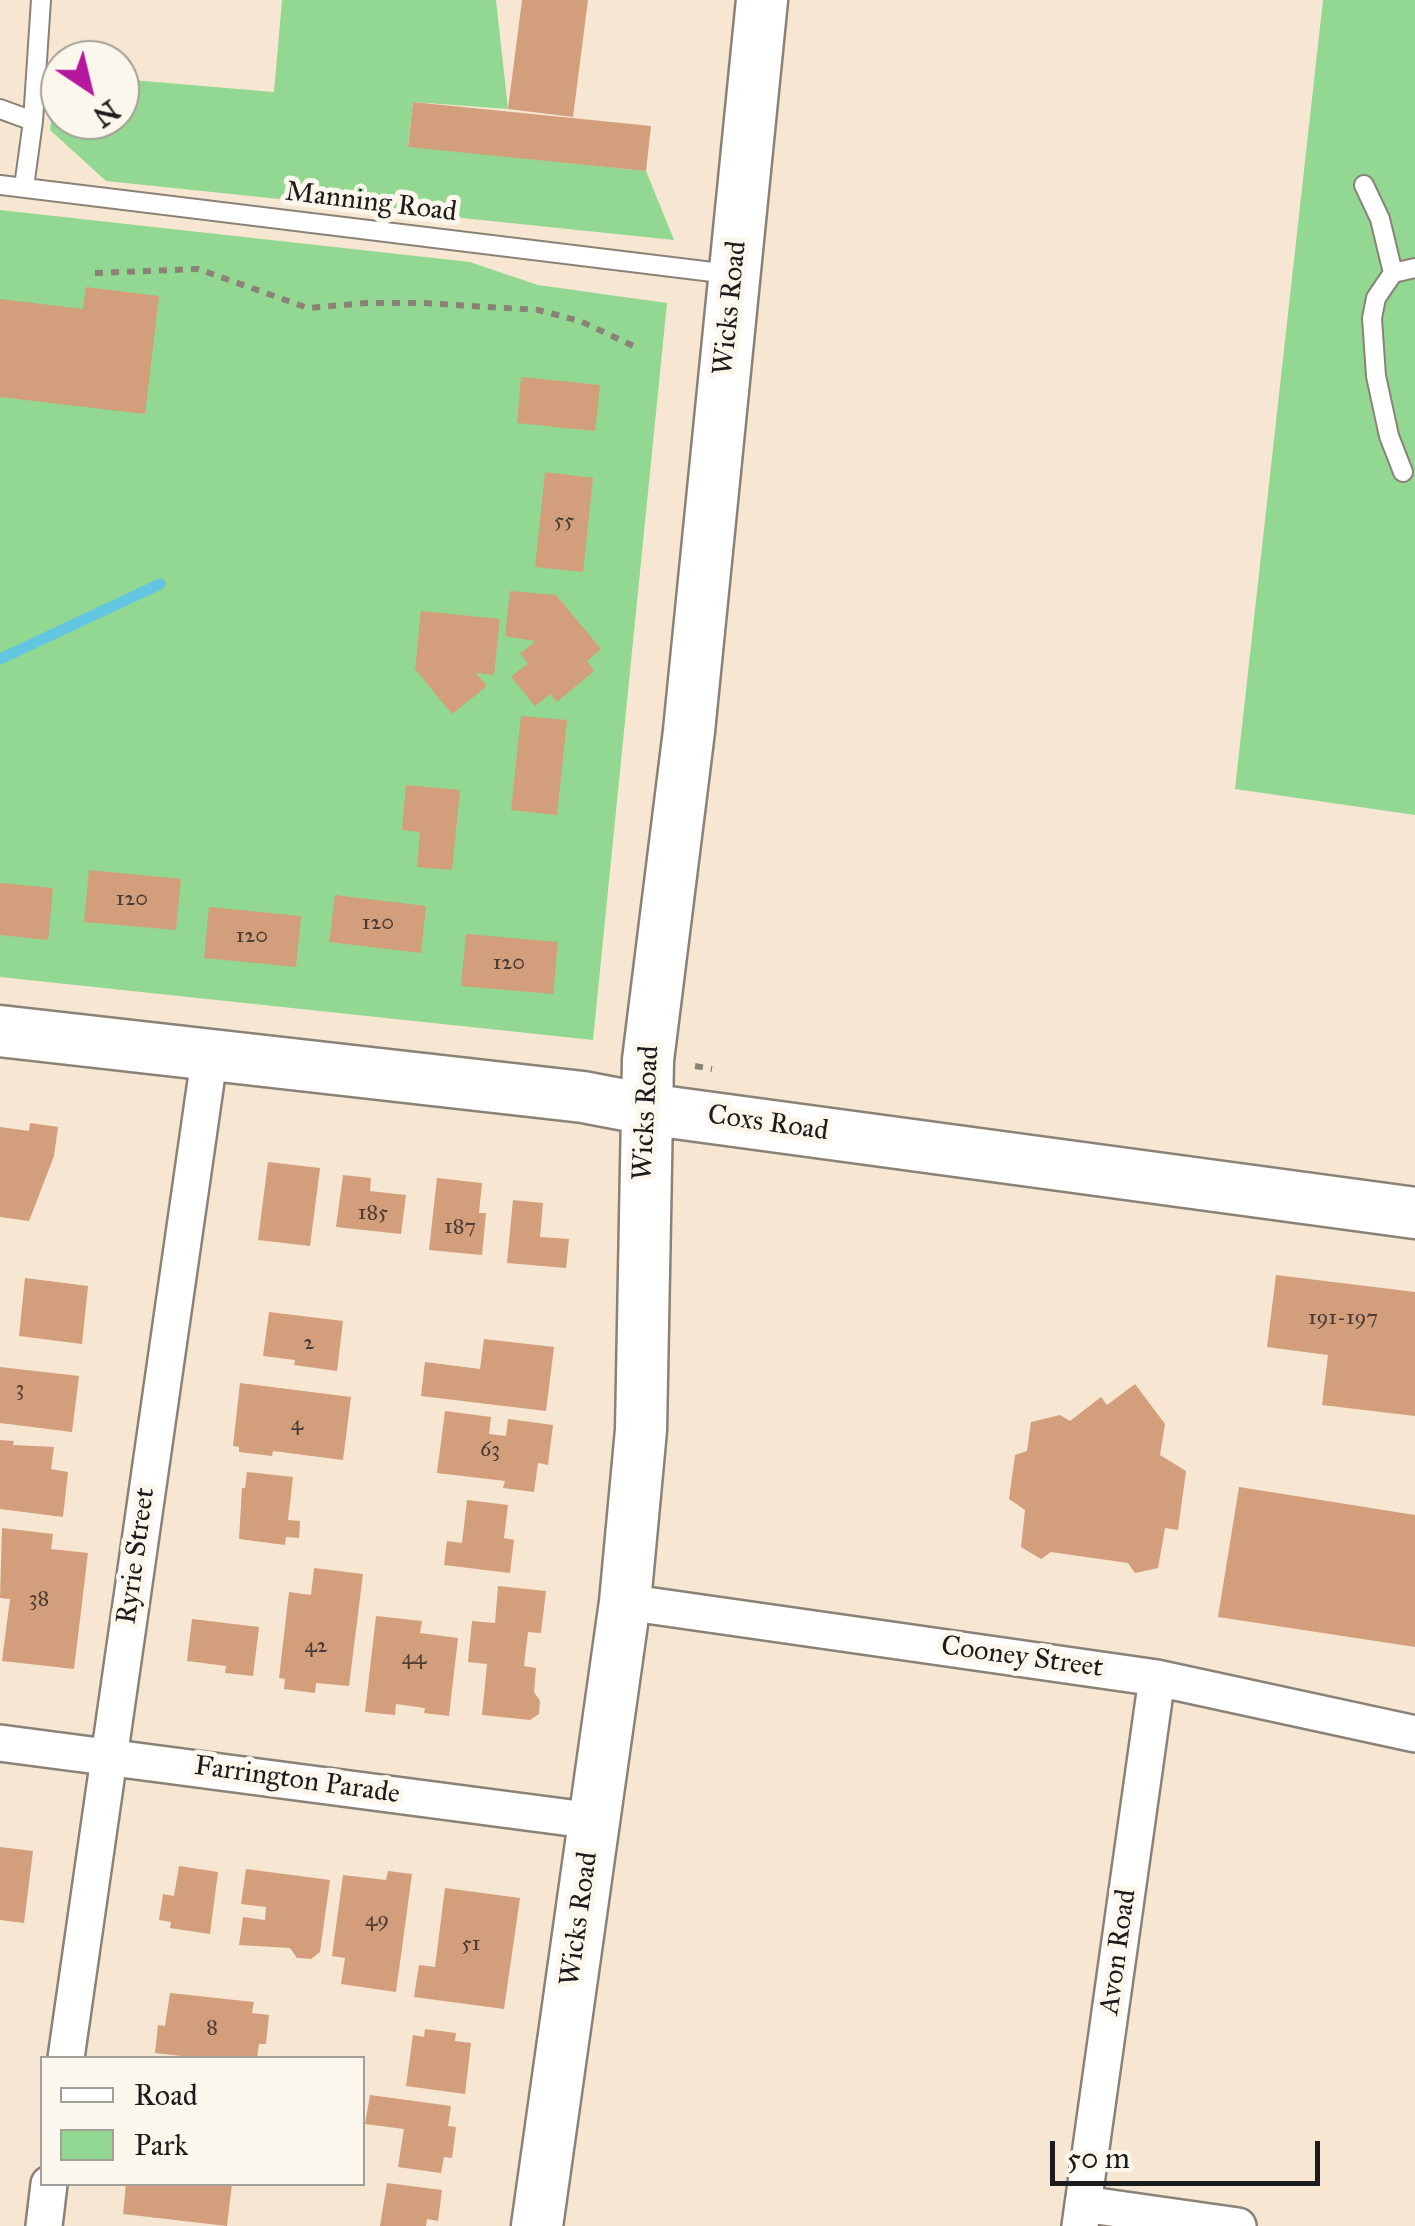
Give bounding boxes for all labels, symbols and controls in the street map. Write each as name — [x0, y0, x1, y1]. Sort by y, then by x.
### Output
north arrow — [40, 40, 140, 140]
text: N — [87, 92, 126, 134]
street label: Manning Road — [283, 176, 459, 230]
street label: Wicks Road — [707, 239, 755, 377]
house number: 55 — [554, 509, 574, 535]
house number: 120 — [116, 887, 148, 913]
house number: 120 — [362, 911, 394, 937]
house number: 120 — [236, 924, 268, 950]
house number: 120 — [493, 951, 525, 977]
street label: Wicks Road — [627, 1045, 667, 1181]
street label: Coxs Road — [705, 1099, 831, 1149]
house number: 185 — [358, 1201, 388, 1227]
house number: 187 — [444, 1215, 476, 1241]
house number: 191-197 — [1308, 1306, 1378, 1332]
house number: 2 — [304, 1331, 314, 1357]
house number: 3 — [16, 1377, 24, 1403]
house number: 4 — [291, 1412, 303, 1438]
house number: 63 — [480, 1438, 500, 1464]
street label: Ryrie Street — [111, 1486, 163, 1626]
house number: 38 — [29, 1587, 49, 1613]
street label: Cooney Street — [939, 1630, 1105, 1686]
house number: 42 — [304, 1634, 328, 1660]
house number: 44 — [402, 1646, 426, 1672]
street label: Farrington Parade — [192, 1750, 402, 1812]
street label: Wicks Road — [554, 1850, 606, 1988]
street label: Avon Road — [1094, 1887, 1144, 2017]
house number: 49 — [365, 1908, 389, 1934]
house number: 51 — [462, 1932, 480, 1958]
house number: 8 — [206, 2016, 218, 2042]
legend — [40, 2056, 365, 2186]
text: Road — [134, 2077, 198, 2113]
scale bar — [1055, 2121, 1325, 2183]
text: Park — [134, 2127, 188, 2163]
text: 50 m — [1067, 2140, 1130, 2176]

